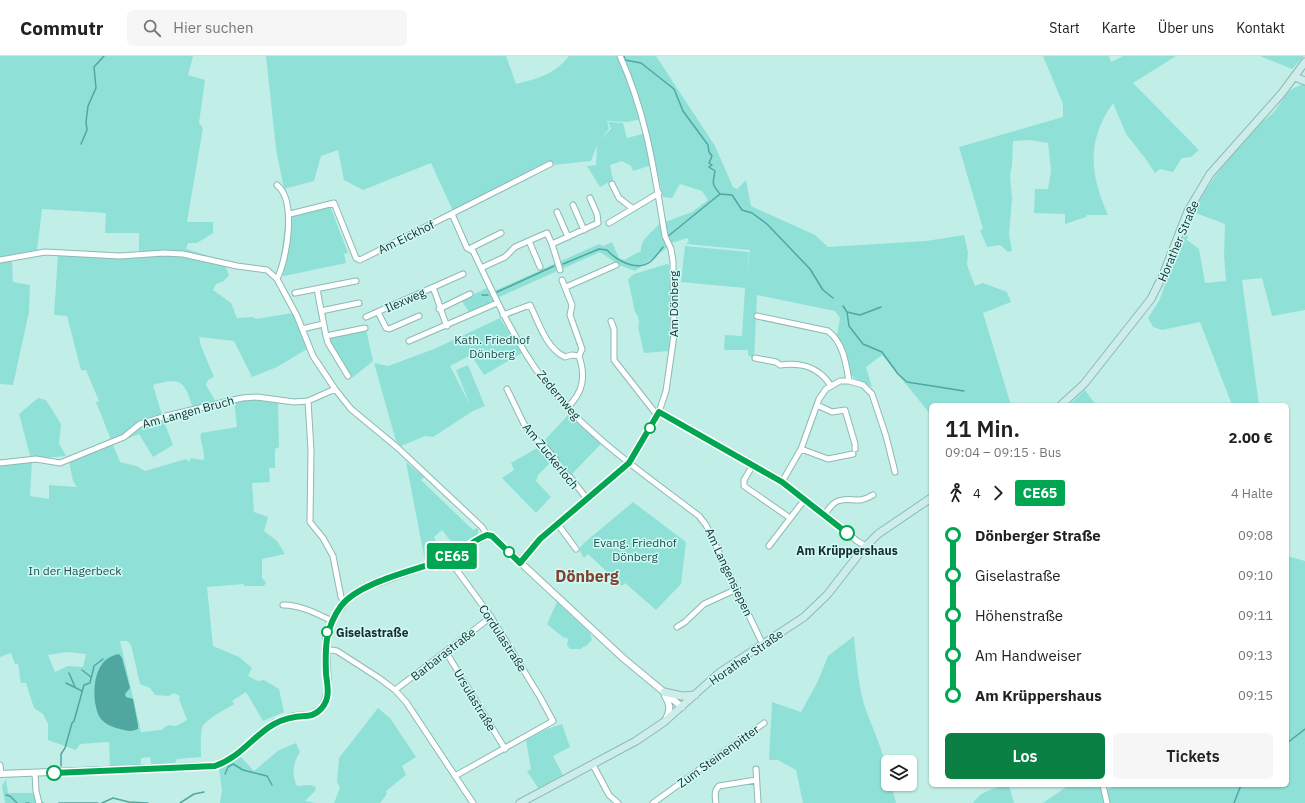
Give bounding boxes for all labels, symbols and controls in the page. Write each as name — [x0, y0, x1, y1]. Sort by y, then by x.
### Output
search box — [127, 10, 407, 46]
text: Commutr — [20, 16, 103, 40]
icon: search — [141, 17, 163, 39]
text: Hier suchen — [173, 18, 254, 37]
text: Start — [1049, 19, 1080, 37]
text: Karte — [1102, 19, 1136, 37]
text: Über uns — [1158, 19, 1214, 37]
text: Kontakt — [1236, 19, 1285, 37]
street label: Horather Straße — [1154, 198, 1202, 284]
street label: Am Eickhof — [375, 217, 437, 257]
street label: Am Dönberg — [666, 270, 681, 337]
street label: Ilexweg — [382, 284, 428, 316]
park label: Kath. Friedhof Dönberg — [454, 332, 530, 361]
street label: Zedernweg — [534, 367, 585, 423]
street label: Am Langen Bruch — [140, 393, 236, 431]
text: 11 Min. — [945, 414, 1020, 443]
street label: Am Zuckerloch — [520, 420, 582, 492]
unlabelled marker — [644, 422, 656, 434]
text: 2.00 € — [1228, 428, 1273, 447]
text: 09:04 – 09:15 · Bus — [945, 444, 1061, 461]
icon: walk — [945, 482, 967, 504]
icon: forward — [987, 482, 1009, 504]
text: CE65 — [1023, 484, 1057, 502]
text: 4 — [973, 485, 981, 502]
text: 4 Halte — [1231, 485, 1273, 502]
street label: Am Langensiepen — [702, 525, 756, 619]
marker: Am Krüppershaus — [839, 525, 855, 541]
text: Dönberger Straße — [975, 526, 1101, 545]
text: 09:08 — [1238, 527, 1273, 544]
park label: Evang. Friedhof Dönberg — [593, 535, 677, 564]
line badge: CE65 — [424, 543, 480, 569]
place label: Am Krüppershaus — [796, 543, 898, 558]
unlabelled marker — [503, 546, 515, 558]
text: CE65 — [435, 547, 469, 565]
park label: In der Hagerbeck — [28, 563, 122, 578]
district label: Dönberg — [555, 566, 619, 586]
text: Giselastraße — [975, 566, 1061, 585]
text: 09:10 — [1238, 567, 1273, 584]
street label: Cordulastraße — [476, 602, 530, 675]
text: Höhenstraße — [975, 606, 1063, 625]
text: 09:11 — [1238, 607, 1273, 624]
street label: Barbarastraße — [408, 624, 479, 684]
place label: Giselastraße — [336, 625, 409, 640]
marker: Giselastraße — [321, 626, 333, 638]
street label: Horather Straße — [706, 626, 786, 688]
text: Am Handweiser — [975, 646, 1082, 665]
text: 09:13 — [1238, 647, 1273, 664]
street label: Ursulastraße — [451, 666, 500, 734]
text: Am Krüppershaus — [975, 686, 1102, 705]
text: 09:15 — [1238, 687, 1273, 704]
street label: Zum Steinenpitter — [674, 721, 762, 791]
button: Los — [945, 733, 1105, 779]
button: Tickets — [1113, 733, 1273, 779]
map controls — [881, 755, 917, 791]
button: layers — [881, 755, 917, 791]
unlabelled marker — [46, 765, 62, 781]

